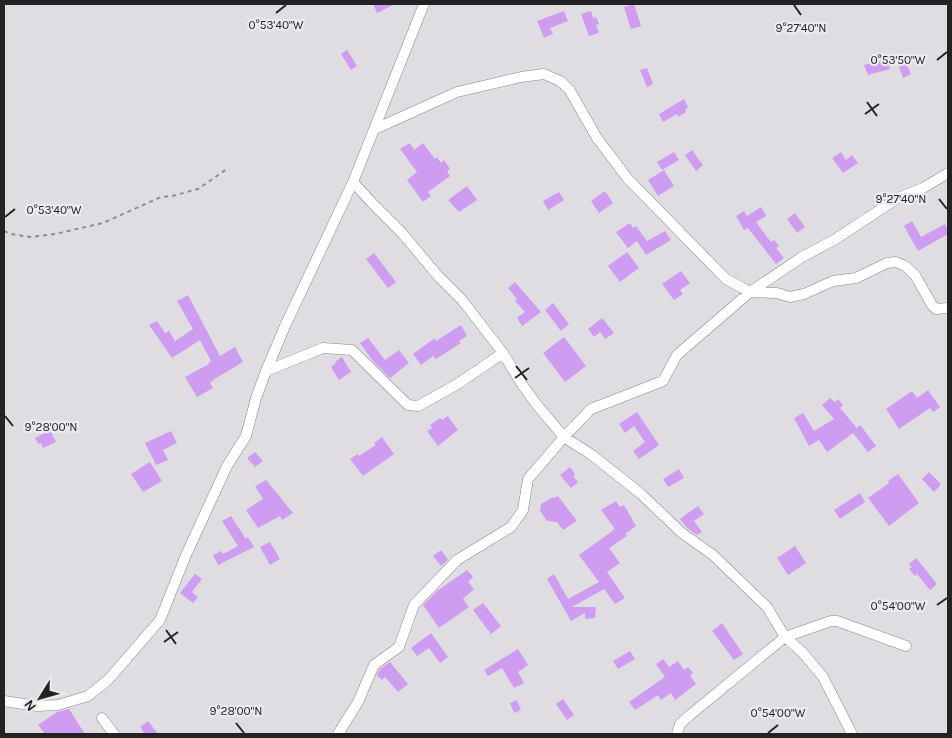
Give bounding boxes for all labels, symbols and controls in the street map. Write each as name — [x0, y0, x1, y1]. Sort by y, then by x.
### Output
text: 0°53'40"W — [249, 18, 304, 32]
text: 9°27'40"N — [776, 21, 826, 35]
text: 0°53'50"W — [871, 53, 926, 67]
text: 9°27'40"N — [876, 192, 926, 206]
text: 0°53'40"W — [27, 203, 82, 217]
text: 9°28'00"N — [24, 420, 78, 434]
text: 0°54'00"W — [871, 599, 926, 613]
north arrow — [15, 673, 65, 723]
text: N — [20, 696, 40, 715]
text: 9°28'00"N — [209, 704, 263, 718]
text: 0°54'00"W — [751, 706, 806, 720]

